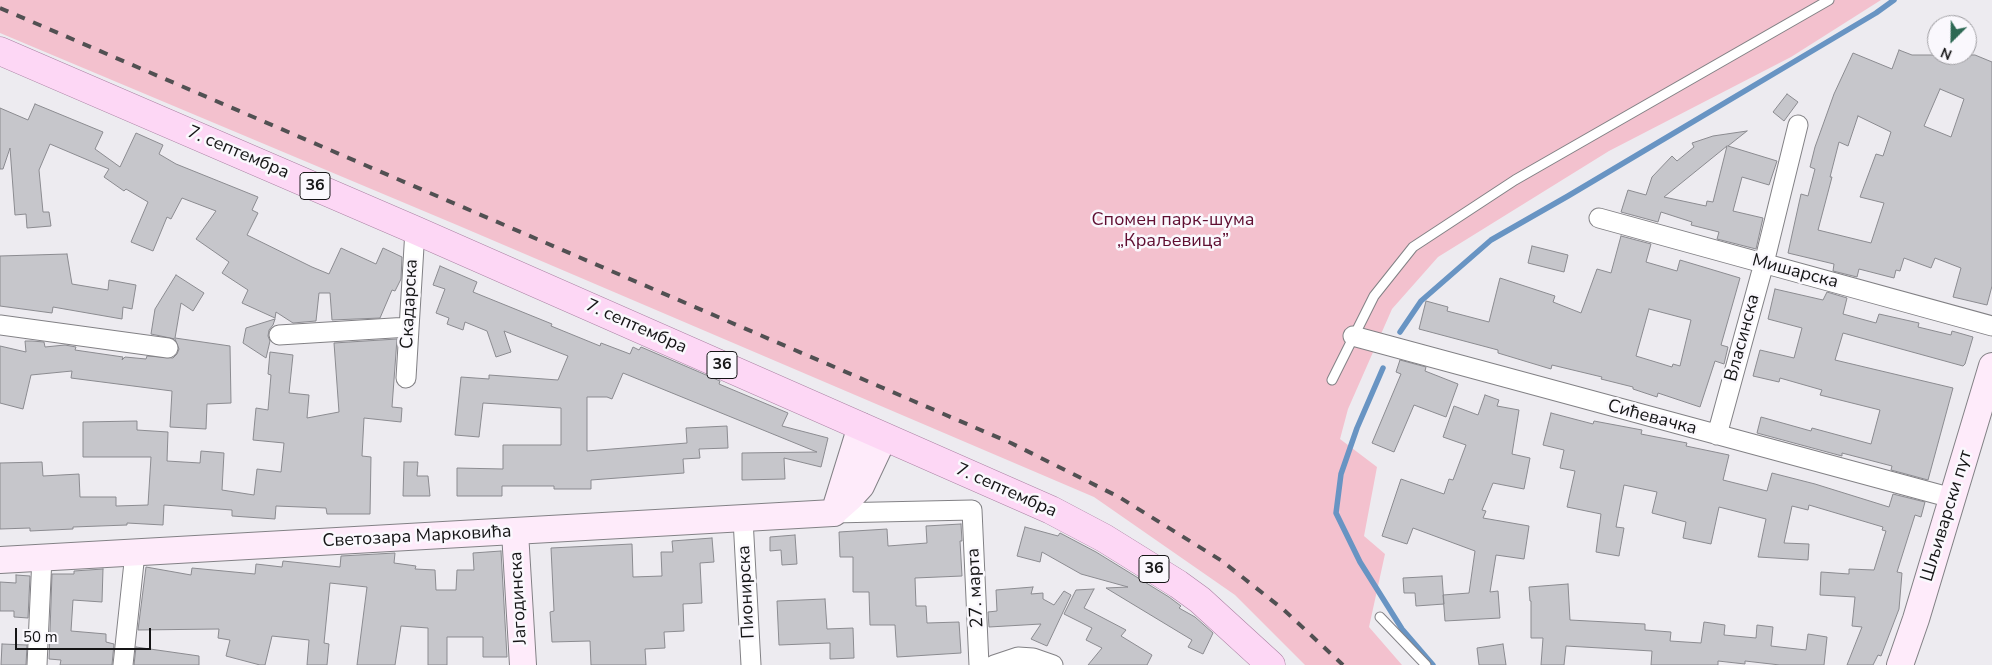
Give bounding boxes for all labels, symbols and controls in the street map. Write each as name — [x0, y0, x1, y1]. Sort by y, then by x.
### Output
north arrow — [1927, 15, 1977, 65]
text: N — [1938, 43, 1955, 64]
street label: 7. септембра — [184, 122, 292, 184]
road number: 36 — [300, 172, 330, 200]
park label: Спомен парк-шума „Краљевица” — [1092, 210, 1254, 252]
street label: Мишарска — [1750, 250, 1840, 294]
street label: Скадарска — [397, 258, 423, 350]
street label: Власинска — [1721, 292, 1765, 384]
street label: 7. септембра — [582, 295, 690, 359]
road number: 36 — [707, 352, 737, 378]
street label: Сићевачка — [1605, 396, 1699, 440]
street label: Шљиварски пут — [1917, 448, 1977, 584]
street label: 7. септембра — [952, 459, 1060, 523]
street label: Светозара Марковића — [322, 521, 512, 553]
street label: Пионирска — [734, 545, 760, 639]
street label: 27. марта — [963, 547, 989, 629]
street label: Јагодинска — [506, 551, 532, 645]
road number: 36 — [1139, 556, 1169, 582]
scale bar — [18, 618, 154, 650]
text: 50 m — [23, 627, 58, 647]

